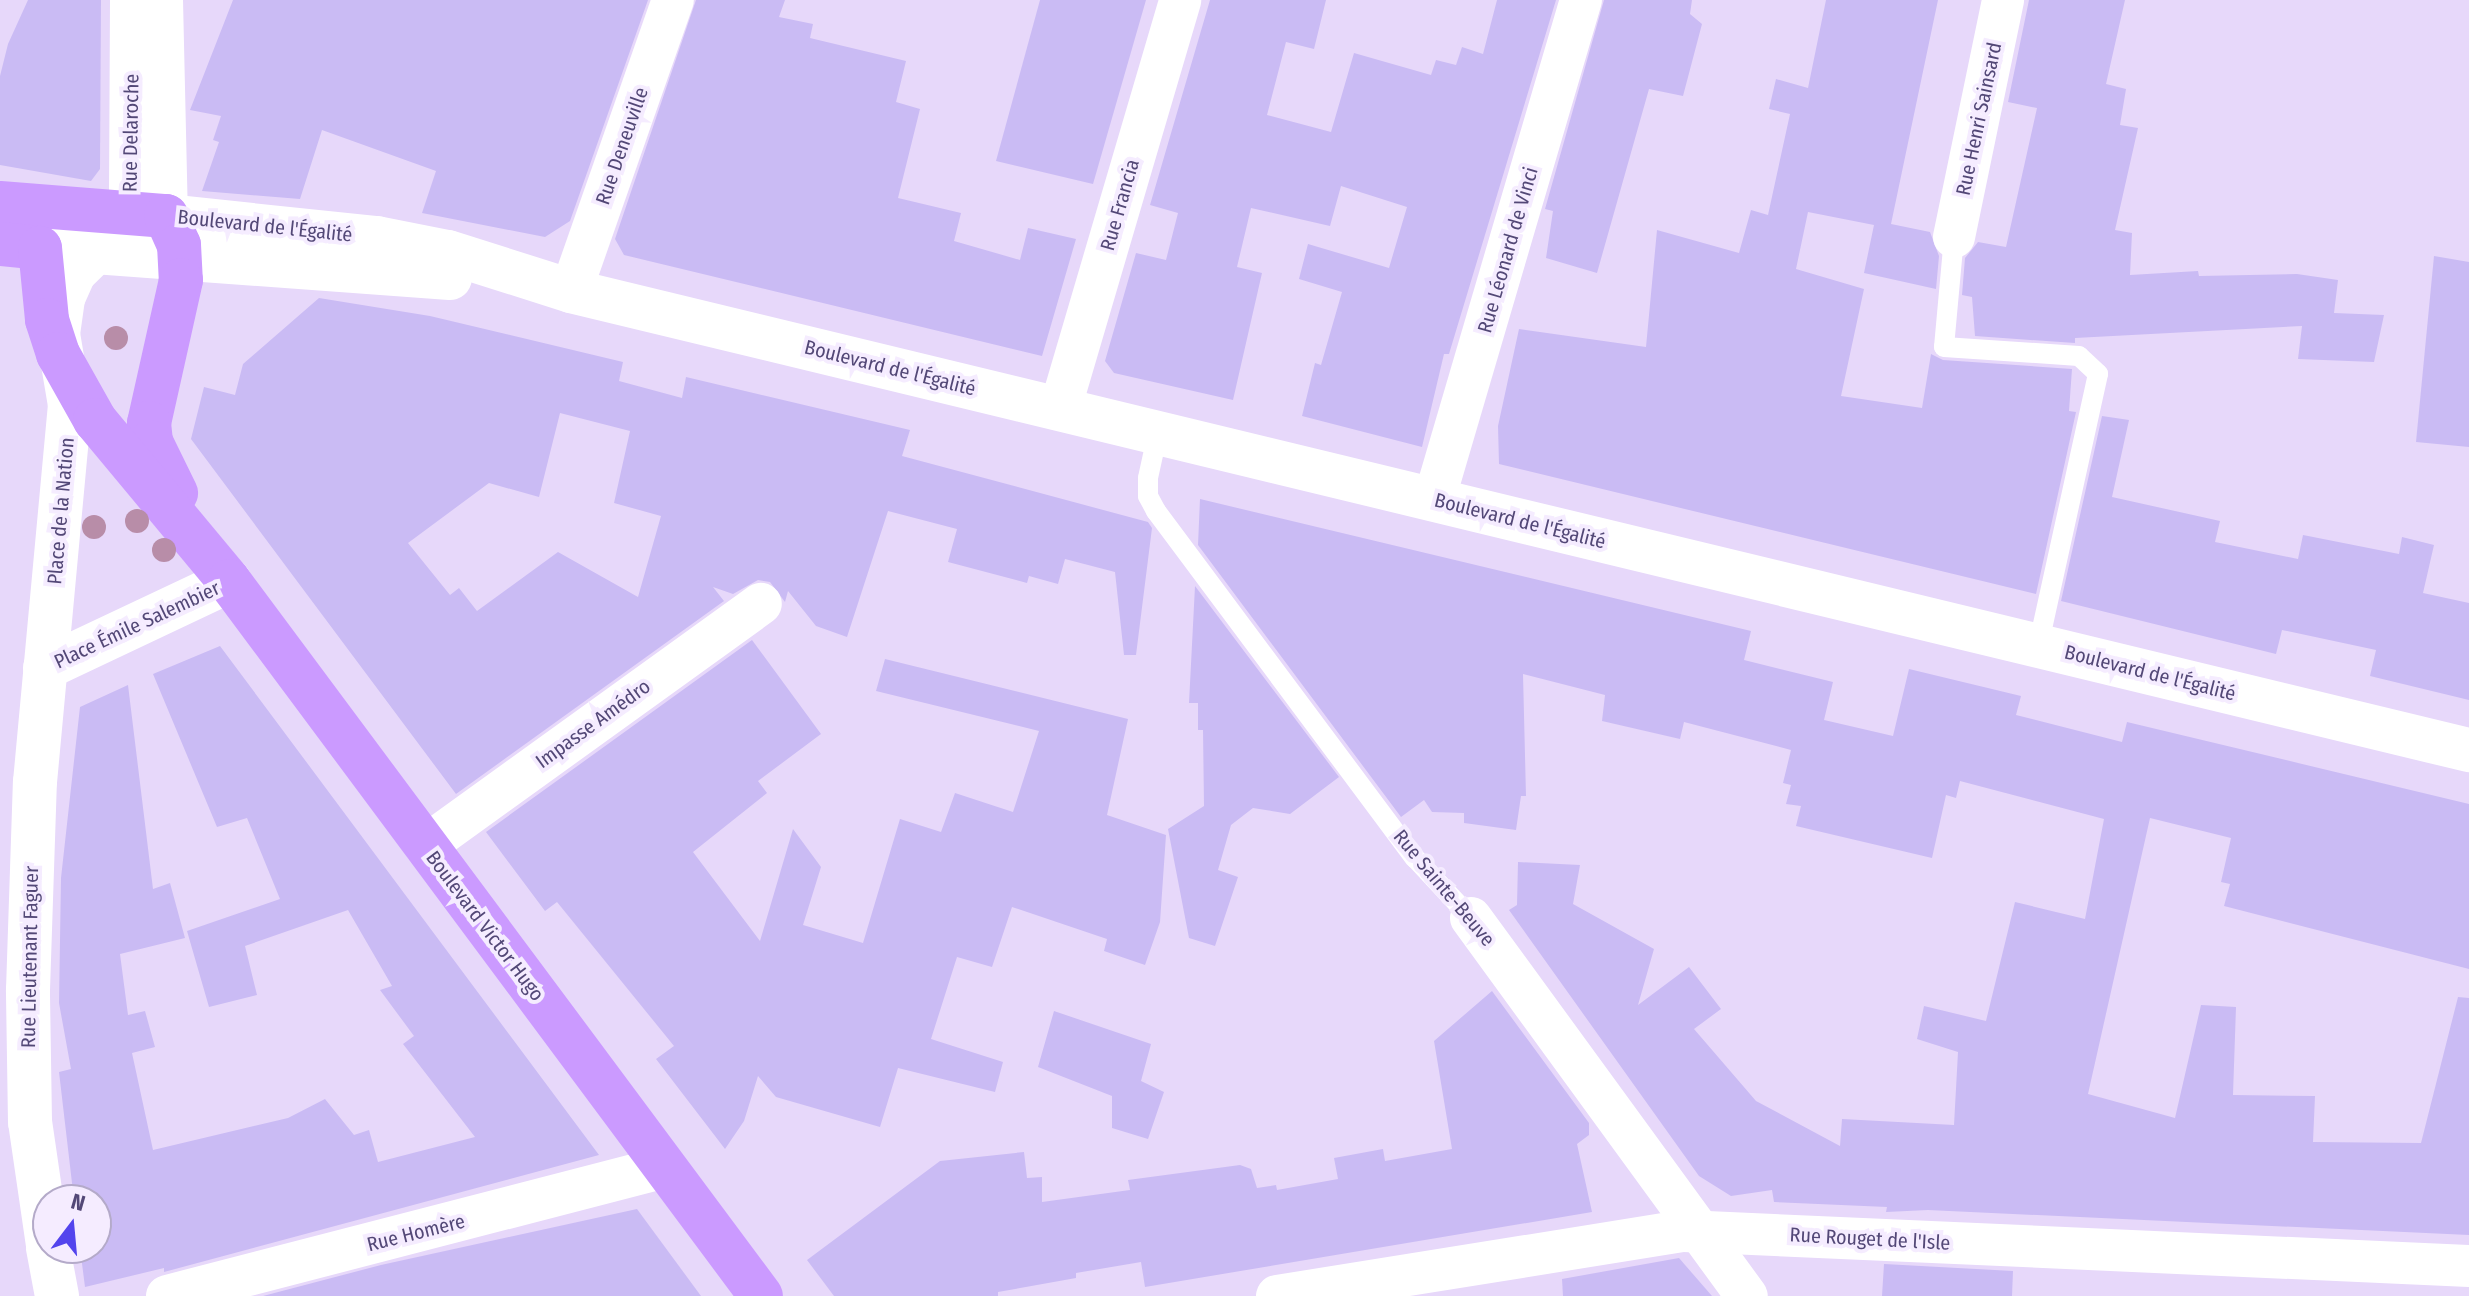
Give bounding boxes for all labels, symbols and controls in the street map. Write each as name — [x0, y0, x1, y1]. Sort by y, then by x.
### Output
street label: Rue Henri Sainsard — [1951, 40, 2007, 198]
street label: Rue Delaroche — [118, 74, 144, 192]
street label: Rue Deneuville — [591, 84, 653, 208]
street label: Rue Francia — [1095, 156, 1145, 254]
street label: Rue Léonard de Vinci — [1473, 164, 1543, 336]
street label: Boulevard de l'Égalité — [176, 205, 354, 247]
street label: Boulevard de l'Égalité — [802, 335, 978, 401]
street label: Place de la Nation — [43, 436, 79, 586]
street label: Boulevard de l'Égalité — [1432, 488, 1608, 554]
street label: Place Émile Salembier — [50, 576, 224, 674]
street label: Boulevard de l'Égalité — [2062, 640, 2238, 706]
street label: Impasse Amédro — [531, 674, 655, 774]
street label: Rue Sainte-Beuve — [1388, 825, 1500, 951]
street label: Boulevard Victor Hugo — [421, 846, 549, 1006]
street label: Rue Lieutenant Faguer — [16, 866, 44, 1048]
north arrow — [32, 1184, 112, 1264]
text: N — [68, 1188, 88, 1217]
street label: Rue Homère — [365, 1209, 467, 1257]
street label: Rue Rouget de l'Isle — [1789, 1223, 1951, 1255]

